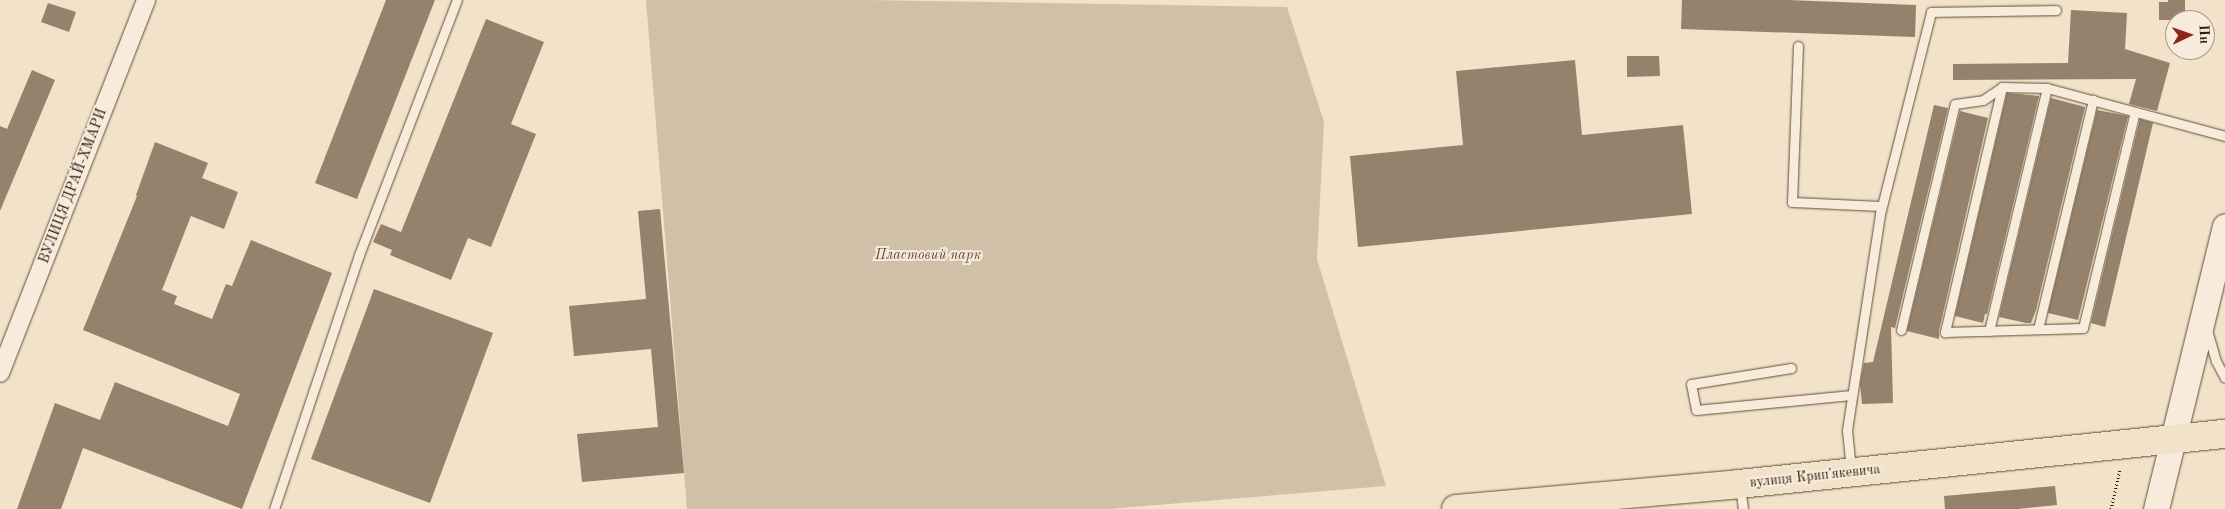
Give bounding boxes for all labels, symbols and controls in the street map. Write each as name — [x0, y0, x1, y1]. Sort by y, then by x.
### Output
north arrow — [2165, 10, 2215, 60]
text: Пн — [2196, 24, 2211, 44]
street label: ВУЛИЦЯ ДРАЙ-ХМАРИ — [36, 106, 110, 266]
park label: Пластовий парк — [875, 247, 981, 263]
street label: вулиця Крипʼякевича — [1749, 461, 1881, 491]

